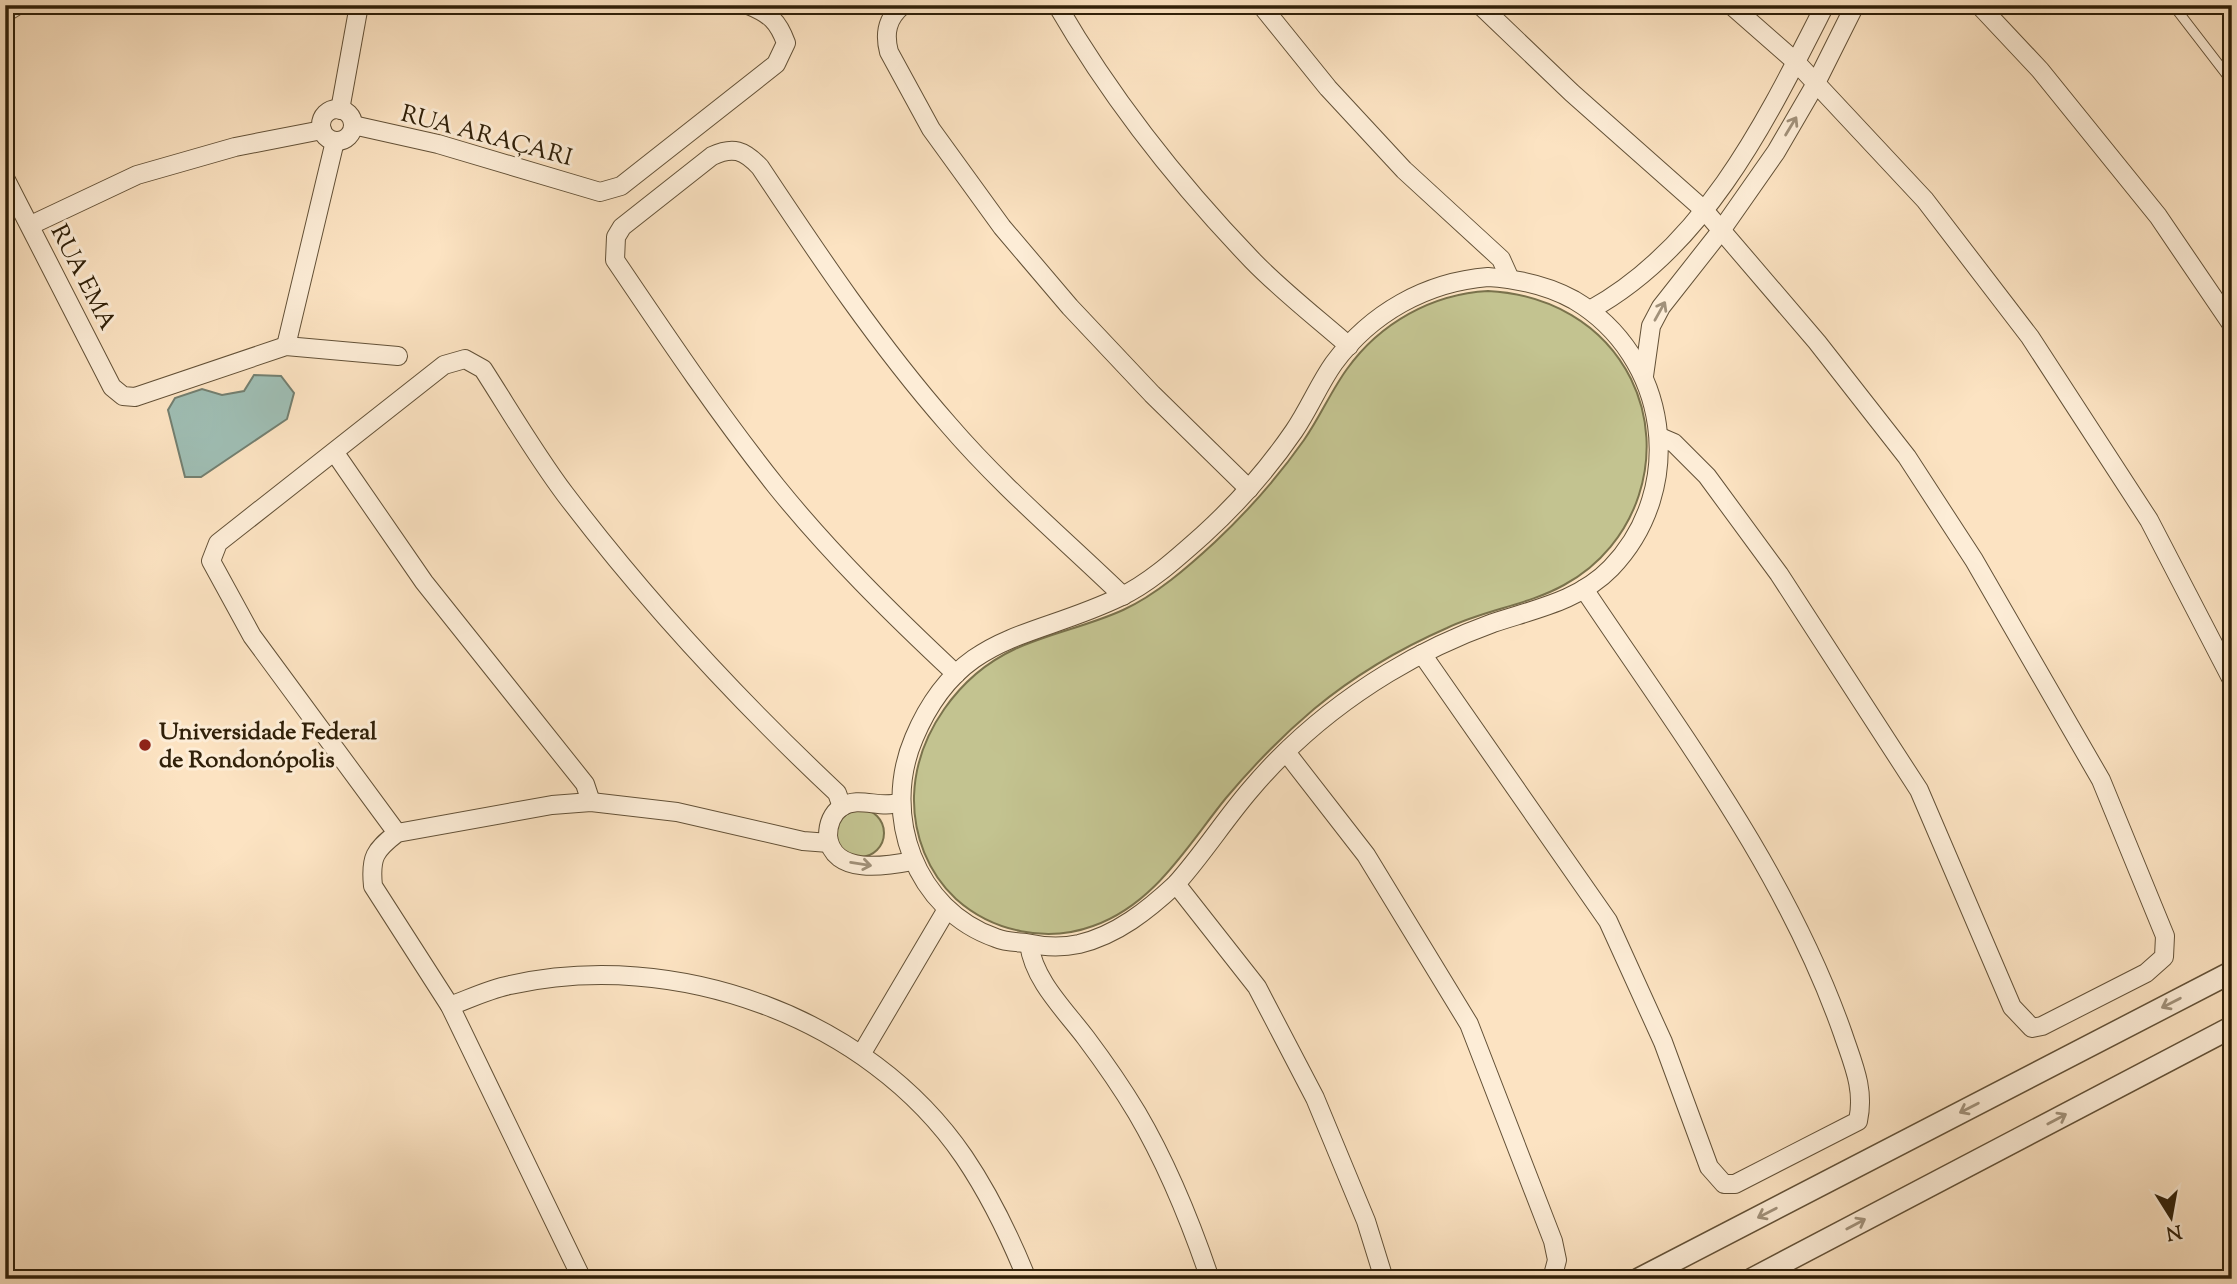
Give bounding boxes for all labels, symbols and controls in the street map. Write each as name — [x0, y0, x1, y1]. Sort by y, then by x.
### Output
street label: RUA ARAÇARI — [397, 98, 576, 176]
one-way arrow — [1784, 116, 1798, 136]
street label: RUA EMA — [41, 219, 124, 337]
one-way arrow — [1654, 301, 1667, 322]
place label: Universidade Federal de Rondonópolis — [159, 716, 377, 778]
marker: Universidade Federal de Rondonópolis — [137, 737, 153, 753]
one-way arrow — [849, 858, 872, 871]
one-way arrow — [2161, 997, 2182, 1011]
one-way arrow — [1959, 1102, 1980, 1115]
one-way arrow — [2046, 1111, 2067, 1125]
north arrow — [2136, 1182, 2206, 1252]
one-way arrow — [1757, 1206, 1778, 1220]
one-way arrow — [1845, 1217, 1865, 1231]
text: N — [2164, 1217, 2184, 1246]

